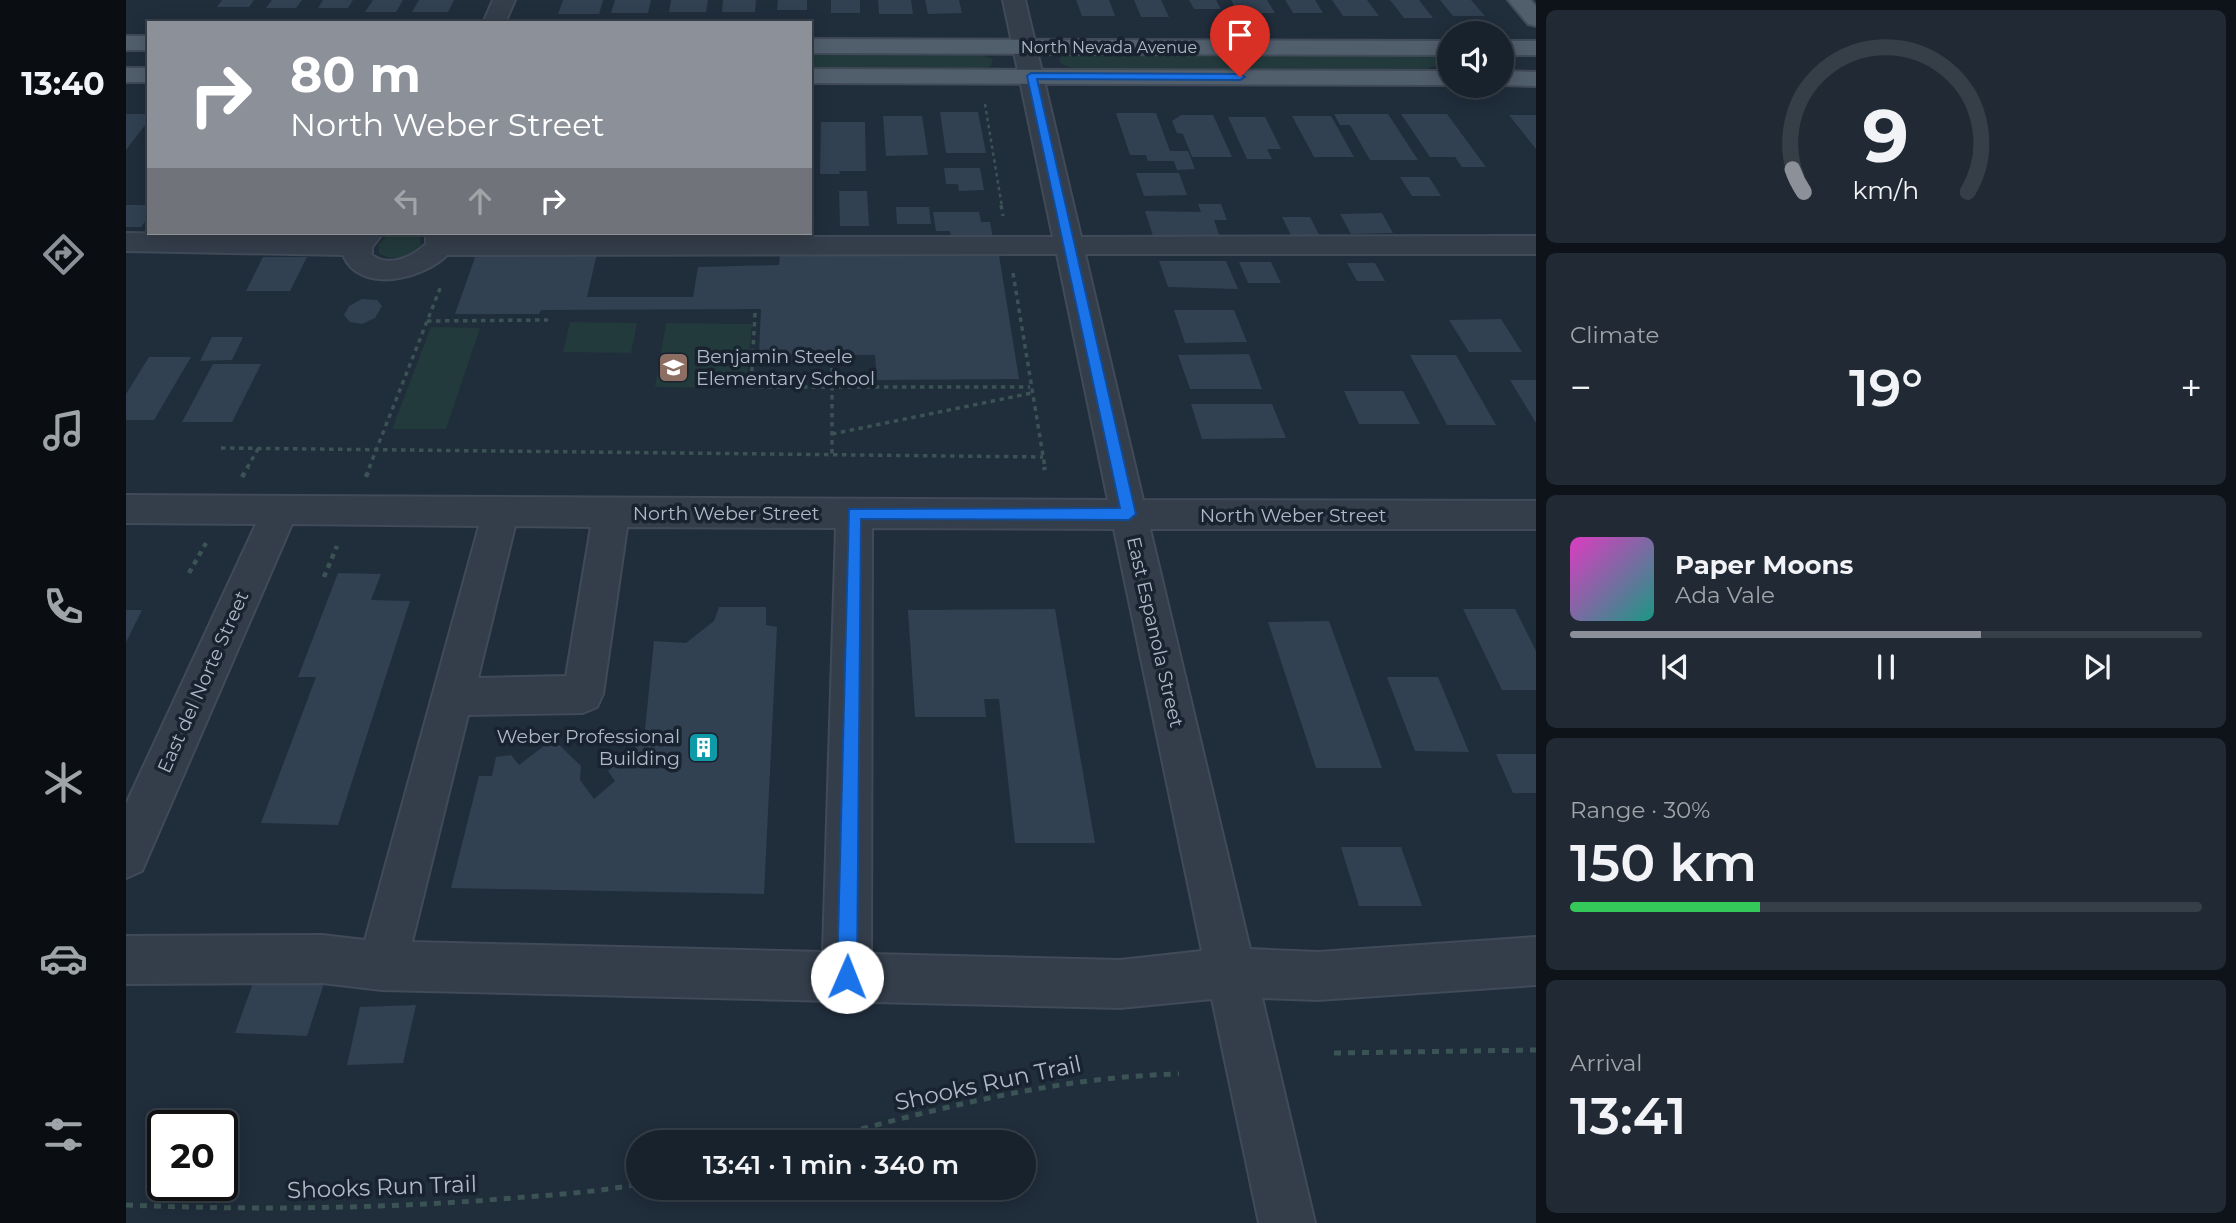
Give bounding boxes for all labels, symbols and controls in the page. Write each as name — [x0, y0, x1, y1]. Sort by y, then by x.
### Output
pin — [1210, 5, 1270, 77]
icon: arrive — [1221, 16, 1259, 54]
map controls — [1437, 21, 1514, 98]
button: sound — [1437, 21, 1514, 98]
street label: North Nevada Avenue — [1021, 38, 1197, 57]
text: 80 m — [290, 45, 421, 104]
icon: right — [175, 49, 266, 140]
text: 13:40 — [21, 64, 105, 103]
text: 9 — [1863, 93, 1909, 181]
text: North Weber Street — [290, 105, 605, 144]
text: km/h — [1853, 175, 1919, 205]
icon: left — [388, 182, 426, 220]
icon: ahead — [461, 182, 499, 220]
icon: right — [534, 182, 572, 220]
icon: directions — [39, 230, 88, 279]
text: Climate — [1570, 321, 1659, 349]
place label: Benjamin Steele Elementary School — [696, 345, 875, 390]
school or university icon: Benjamin Steele Elementary School — [656, 350, 690, 384]
text: 19° — [1849, 356, 1923, 419]
text: − — [1570, 364, 1592, 411]
text: + — [2180, 364, 2202, 411]
icon: music — [39, 406, 88, 455]
street label: North Weber Street — [633, 502, 820, 525]
street label: North Weber Street — [1200, 504, 1387, 527]
street label: East Espanola Street — [1122, 534, 1188, 730]
text: Paper Moons — [1675, 549, 1853, 581]
text: Ada Vale — [1675, 581, 1775, 609]
icon: phone — [39, 582, 88, 631]
street label: East del Norte Street — [152, 587, 254, 777]
icon: previous — [1656, 648, 1694, 686]
icon: pause — [1867, 648, 1905, 686]
icon: next — [2078, 648, 2116, 686]
place label: Weber Professional Building — [497, 725, 680, 770]
building icon: Weber Professional Building — [686, 730, 720, 764]
icon: climate — [39, 758, 88, 807]
text: Range · 30% — [1570, 796, 1710, 824]
text: 150 km — [1570, 831, 1757, 894]
icon: car — [39, 934, 88, 983]
position arrow — [810, 940, 884, 1014]
text: Arrival — [1570, 1049, 1643, 1077]
street label: Shooks Run Trail — [892, 1050, 1084, 1116]
text: 13:41 — [1570, 1084, 1687, 1147]
icon: filters — [39, 1110, 88, 1159]
speed limit sign: 20 — [147, 1110, 238, 1201]
text: 13:41 · 1 min · 340 m — [703, 1149, 959, 1181]
street label: Shooks Run Trail — [287, 1170, 477, 1204]

